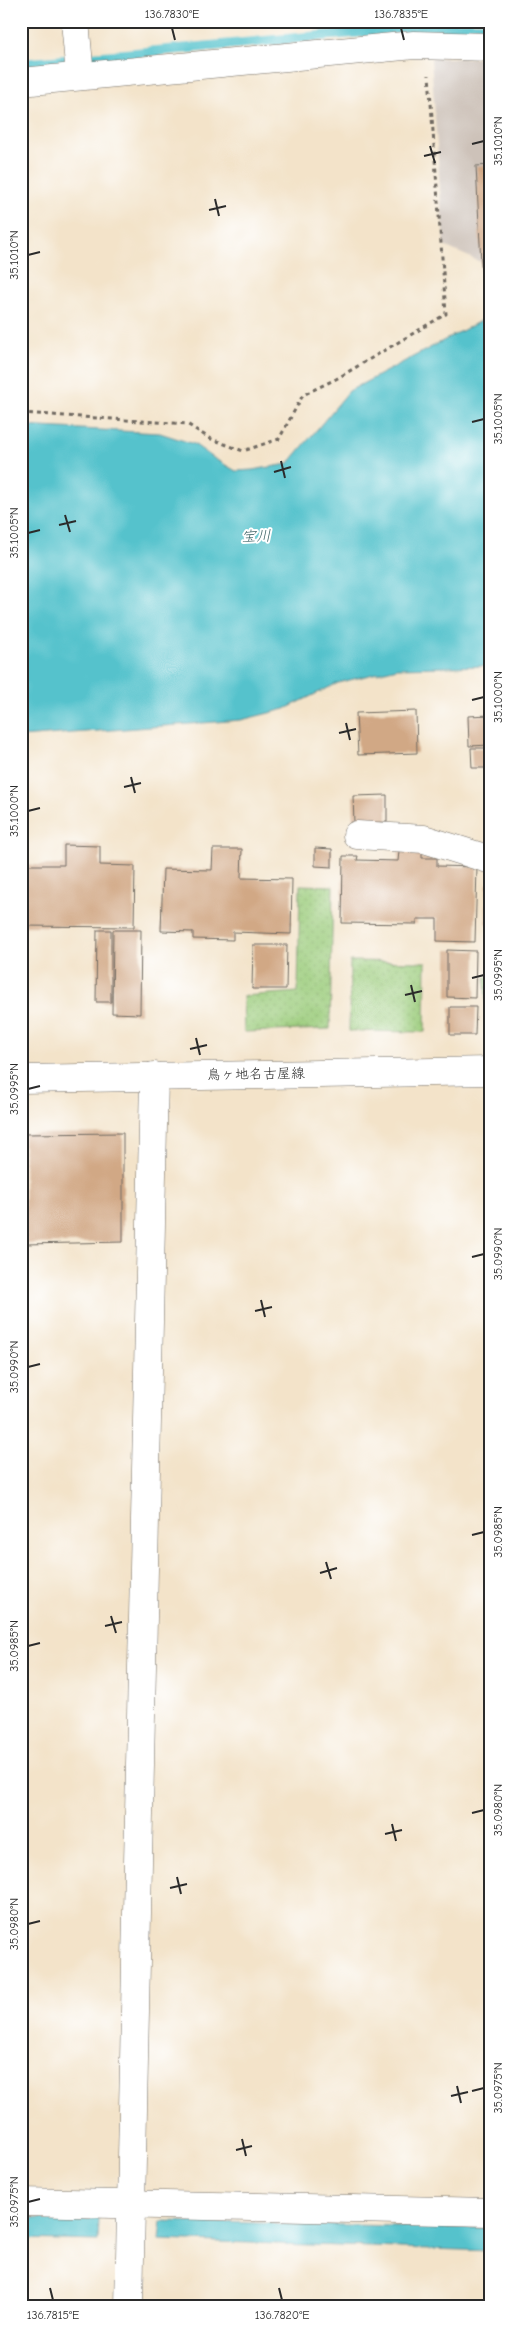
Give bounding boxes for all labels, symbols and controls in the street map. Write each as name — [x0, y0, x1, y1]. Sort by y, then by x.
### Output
text: 136.7830°E — [145, 7, 199, 21]
text: 136.7835°E — [374, 7, 428, 21]
text: 35.1010°N — [491, 116, 505, 166]
text: 35.1010°N — [7, 230, 21, 280]
text: 35.1005°N — [491, 393, 505, 445]
text: 35.1005°N — [7, 507, 21, 559]
water label: 宝川 — [241, 526, 271, 546]
text: 35.1000°N — [491, 671, 505, 723]
text: 35.1000°N — [7, 785, 21, 837]
text: 35.0995°N — [491, 949, 505, 1001]
text: 35.0995°N — [7, 1063, 21, 1115]
street label: 鳥ヶ地名古屋線 — [207, 1065, 305, 1083]
text: 35.0990°N — [491, 1228, 505, 1280]
text: 35.0990°N — [7, 1341, 21, 1393]
text: 35.0985°N — [491, 1506, 505, 1558]
text: 35.0985°N — [7, 1620, 21, 1672]
text: 35.0980°N — [491, 1784, 505, 1836]
text: 35.0980°N — [7, 1898, 21, 1950]
text: 35.0975°N — [491, 2062, 505, 2114]
text: 35.0975°N — [7, 2176, 21, 2228]
text: 136.7815°E — [27, 2308, 79, 2322]
text: 136.7820°E — [255, 2308, 309, 2322]

